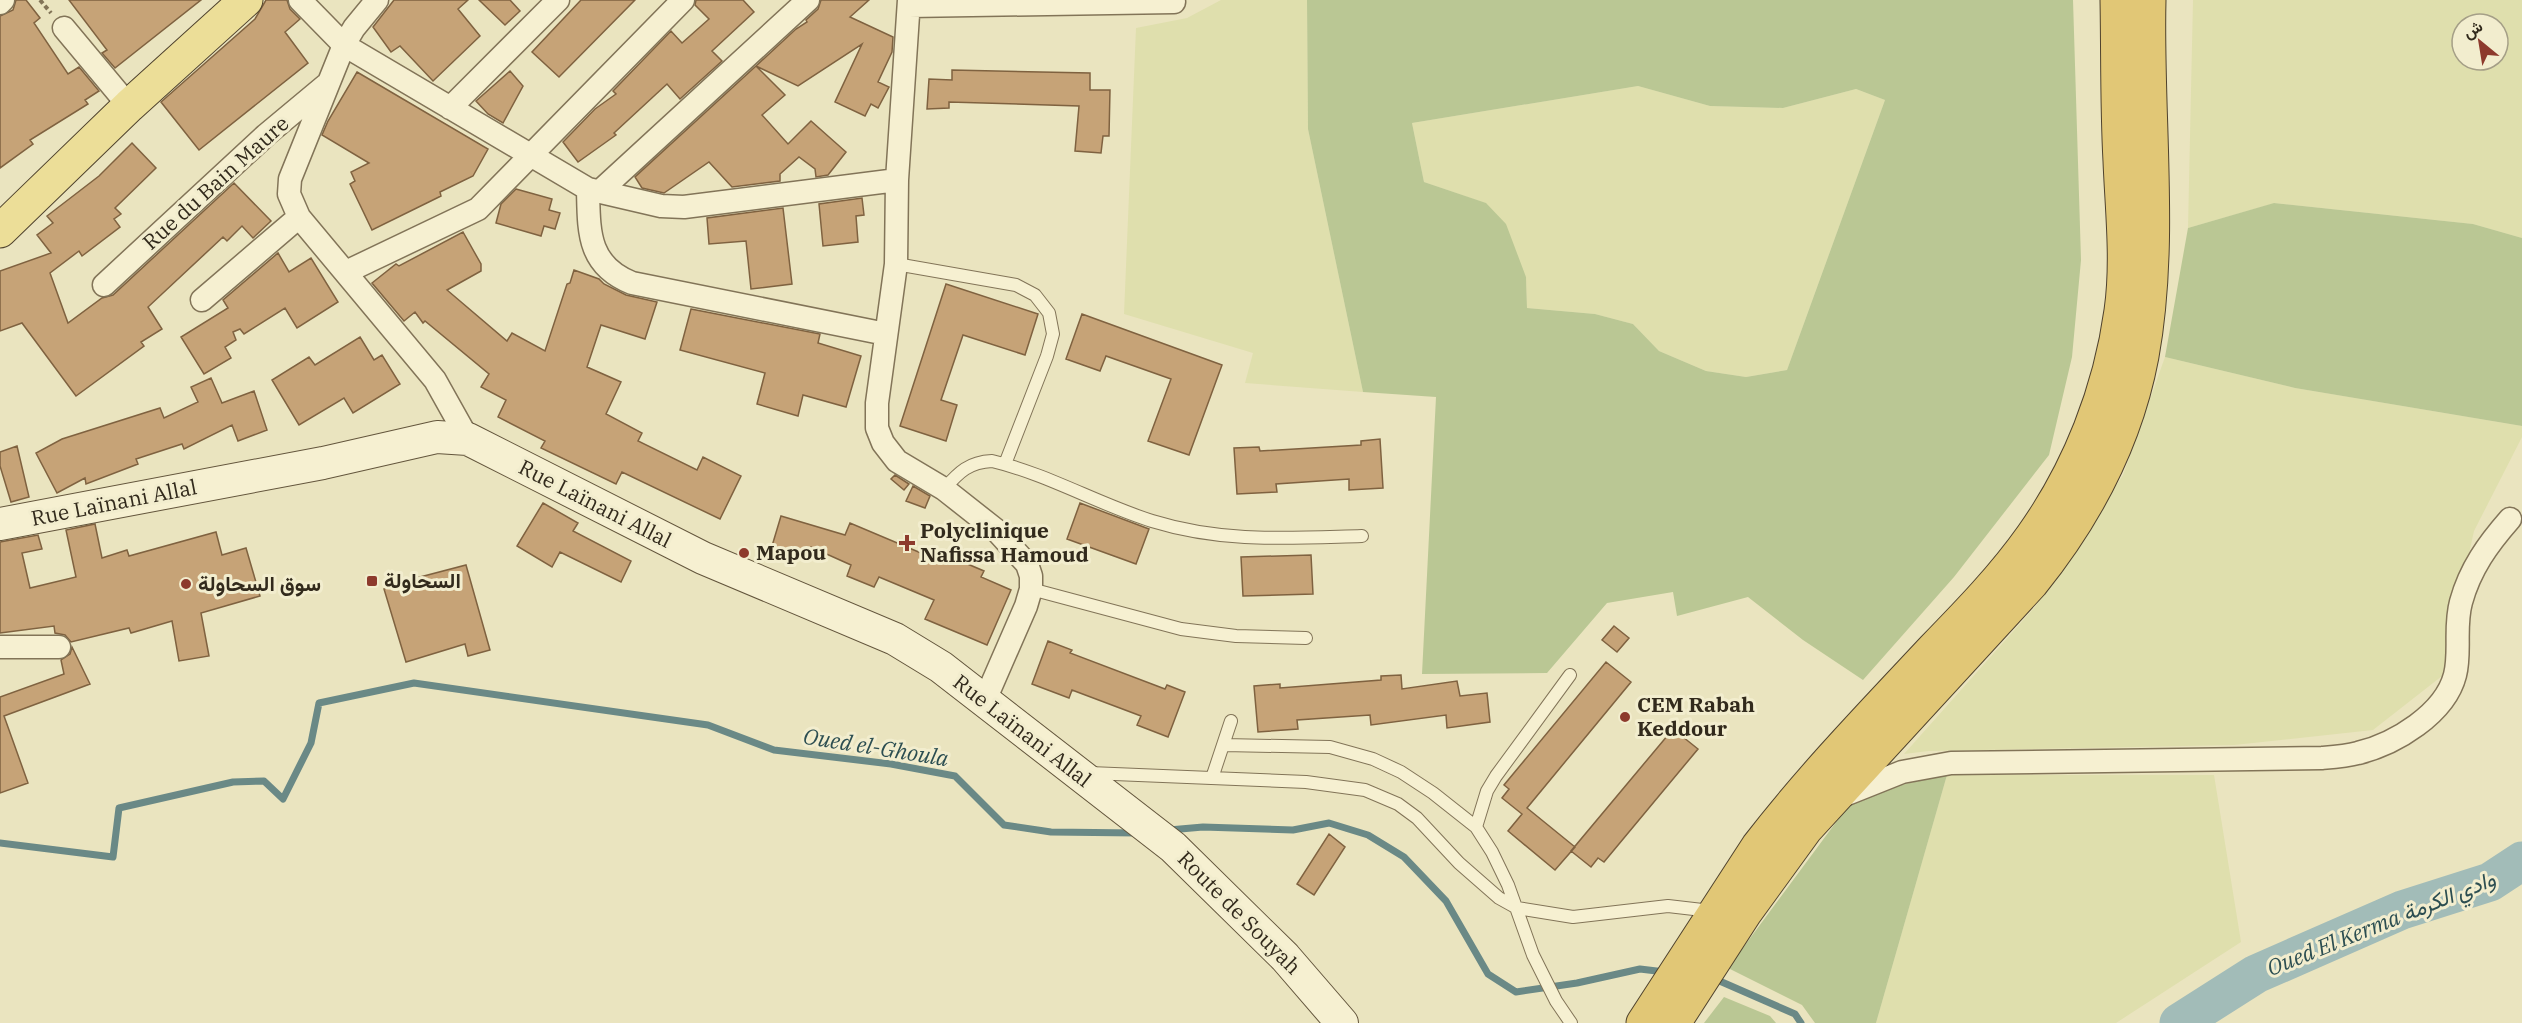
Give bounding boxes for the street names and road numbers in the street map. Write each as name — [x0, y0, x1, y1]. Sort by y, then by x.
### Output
street label: Rue du Bain Maure — [136, 109, 294, 255]
street label: Rue Laïnani Allal — [514, 452, 677, 554]
street label: Rue Laïnani Allal — [29, 472, 199, 532]
street label: Rue Laïnani Allal — [948, 667, 1097, 793]
street label: Route de Souyah — [1172, 844, 1308, 980]

